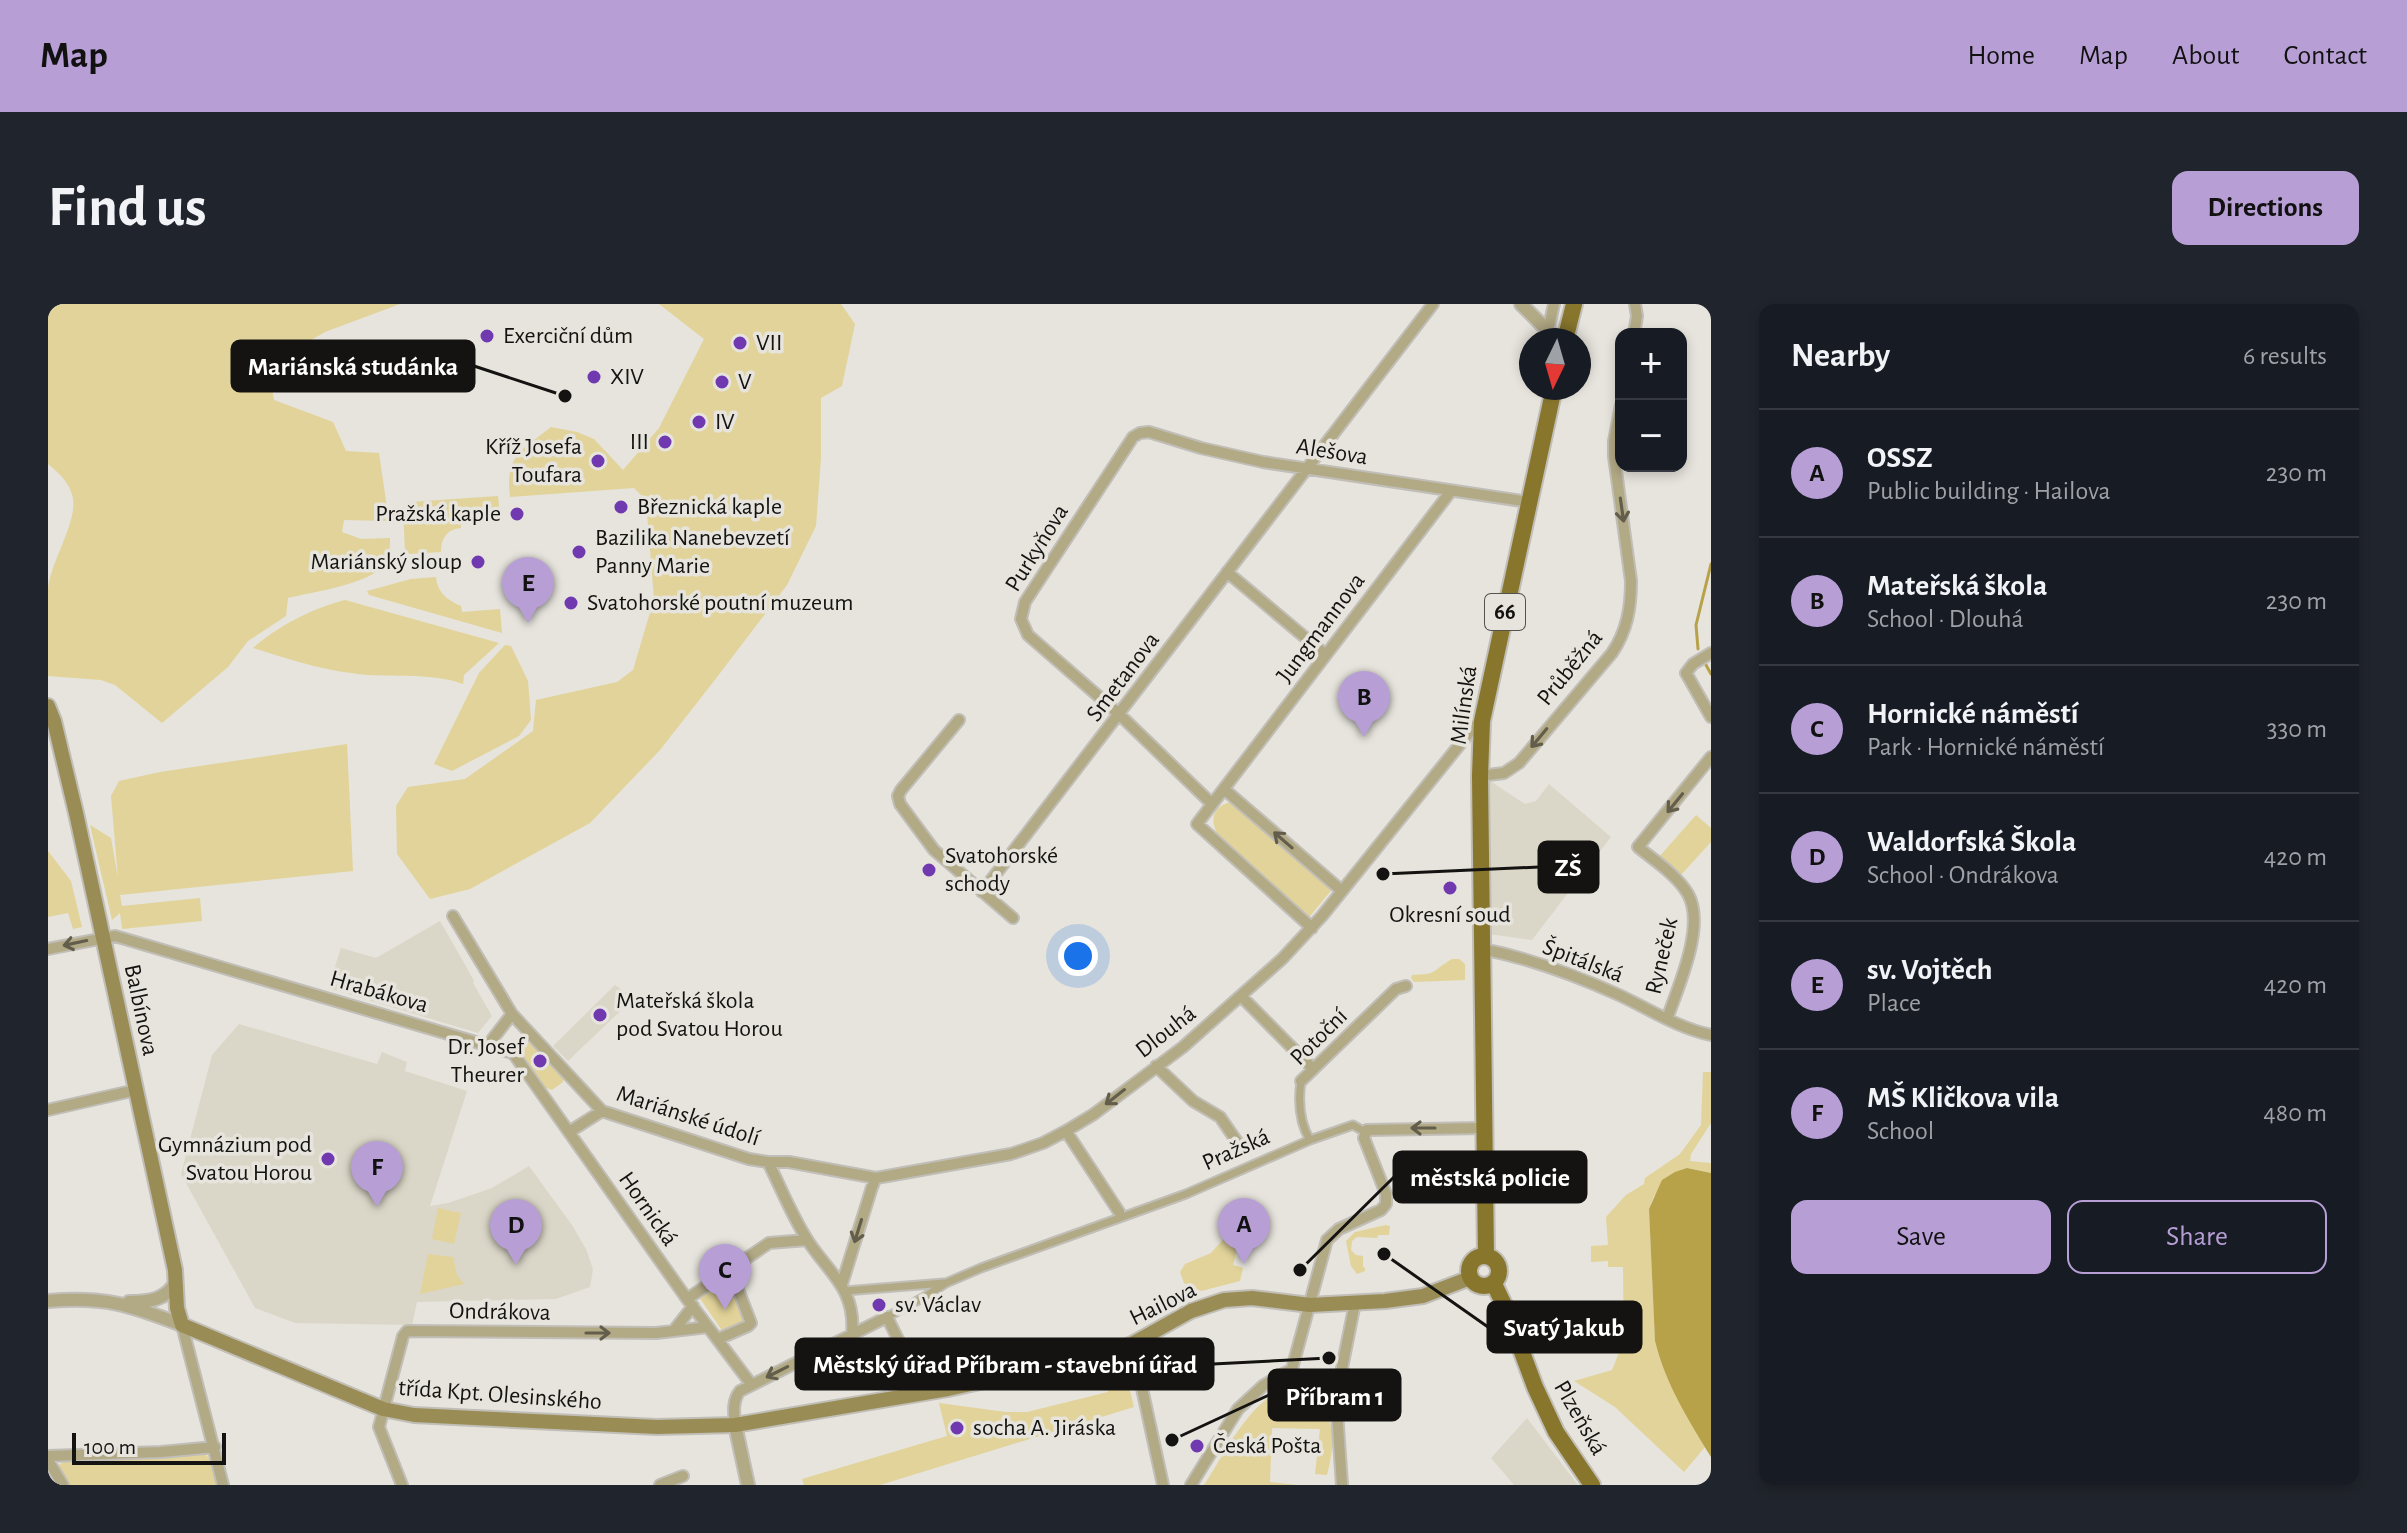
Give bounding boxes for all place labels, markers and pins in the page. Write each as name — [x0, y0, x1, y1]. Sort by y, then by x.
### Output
place label: Exerciční dům — [503, 324, 633, 348]
marker: Exerciční dům — [478, 327, 496, 345]
place label: VII — [756, 331, 782, 355]
marker: VII — [731, 334, 749, 352]
callout: Mariánská studánka — [232, 341, 474, 391]
place label: XIV — [610, 365, 644, 389]
marker: XIV — [585, 368, 603, 386]
place label: V — [738, 370, 752, 394]
marker: V — [713, 373, 731, 391]
place label: IV — [715, 410, 735, 434]
marker: IV — [690, 413, 708, 431]
place label: III — [630, 430, 649, 454]
marker: III — [656, 433, 674, 451]
place label: Kříž Josefa Toufara — [485, 435, 582, 487]
marker: Kříž Josefa Toufara — [589, 452, 607, 470]
place label: Březnická kaple — [637, 495, 782, 519]
marker: Březnická kaple — [612, 498, 630, 516]
place label: Pražská kaple — [375, 502, 501, 526]
marker: Pražská kaple — [508, 505, 526, 523]
place label: Bazilika Nanebevzetí Panny Marie — [595, 526, 790, 578]
marker: Bazilika Nanebevzetí Panny Marie — [570, 543, 588, 561]
place label: Mariánský sloup — [311, 550, 462, 574]
marker: Mariánský sloup — [469, 553, 487, 571]
pin: E — [502, 557, 554, 623]
place label: Svatohorské poutní muzeum — [587, 591, 853, 615]
marker: Svatohorské poutní muzeum — [562, 594, 580, 612]
pin: B — [1338, 671, 1390, 737]
callout: ZŠ — [1539, 842, 1598, 892]
place label: Svatohorské schody — [945, 844, 1058, 896]
marker: Svatohorské schody — [920, 861, 938, 879]
marker: Okresní soud — [1441, 879, 1459, 897]
place label: Okresní soud — [1389, 903, 1511, 927]
place label: Mateřská škola pod Svatou Horou — [616, 989, 783, 1041]
marker: Mateřská škola pod Svatou Horou — [591, 1006, 609, 1024]
place label: Dr. Josef Theurer — [447, 1035, 526, 1087]
marker: Dr. Josef Theurer — [531, 1052, 549, 1070]
place label: Gymnázium pod Svatou Horou — [158, 1133, 312, 1185]
pin: F — [351, 1141, 403, 1207]
marker: Gymnázium pod Svatou Horou — [319, 1150, 337, 1168]
callout: městská policie — [1394, 1152, 1586, 1202]
pin: A — [1218, 1198, 1270, 1264]
pin: D — [490, 1199, 542, 1265]
pin: C — [699, 1244, 751, 1310]
place label: sv. Václav — [895, 1293, 981, 1317]
marker: sv. Václav — [870, 1296, 888, 1314]
callout: Svatý Jakub — [1488, 1302, 1641, 1352]
callout: Městský úřad Příbram - stavební úřad — [796, 1339, 1213, 1389]
callout: Příbram 1 — [1269, 1370, 1400, 1420]
place label: socha A. Jiráska — [973, 1416, 1116, 1440]
marker: socha A. Jiráska — [948, 1419, 966, 1437]
place label: Česká Pošta — [1213, 1433, 1321, 1458]
marker: Česká Pošta — [1188, 1437, 1206, 1455]

